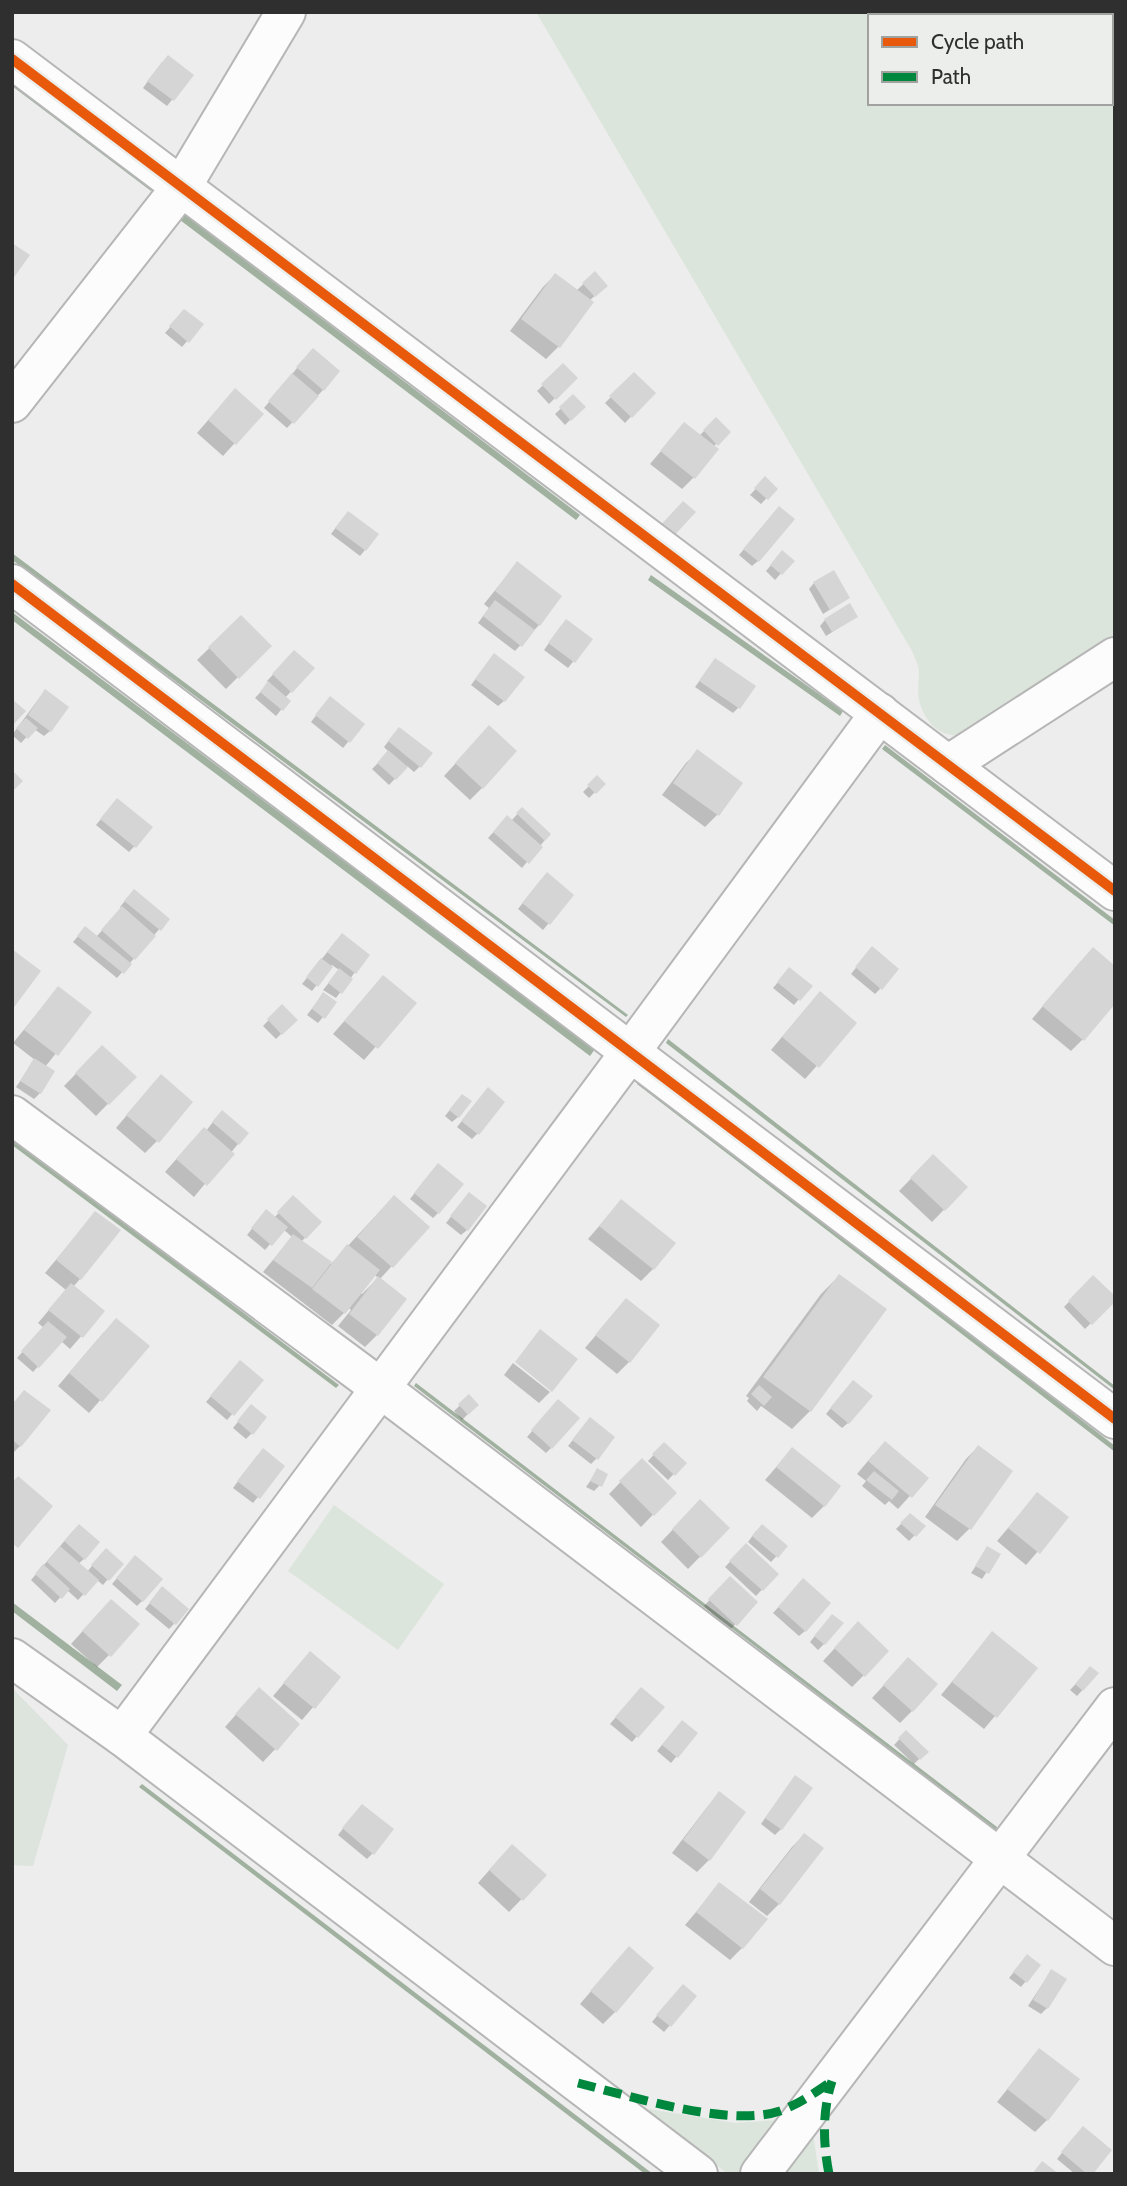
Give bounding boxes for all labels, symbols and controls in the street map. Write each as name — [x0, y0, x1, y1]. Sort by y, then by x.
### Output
legend — [868, 14, 1113, 105]
text: Cycle path — [931, 29, 1024, 54]
text: Path — [931, 64, 971, 89]

